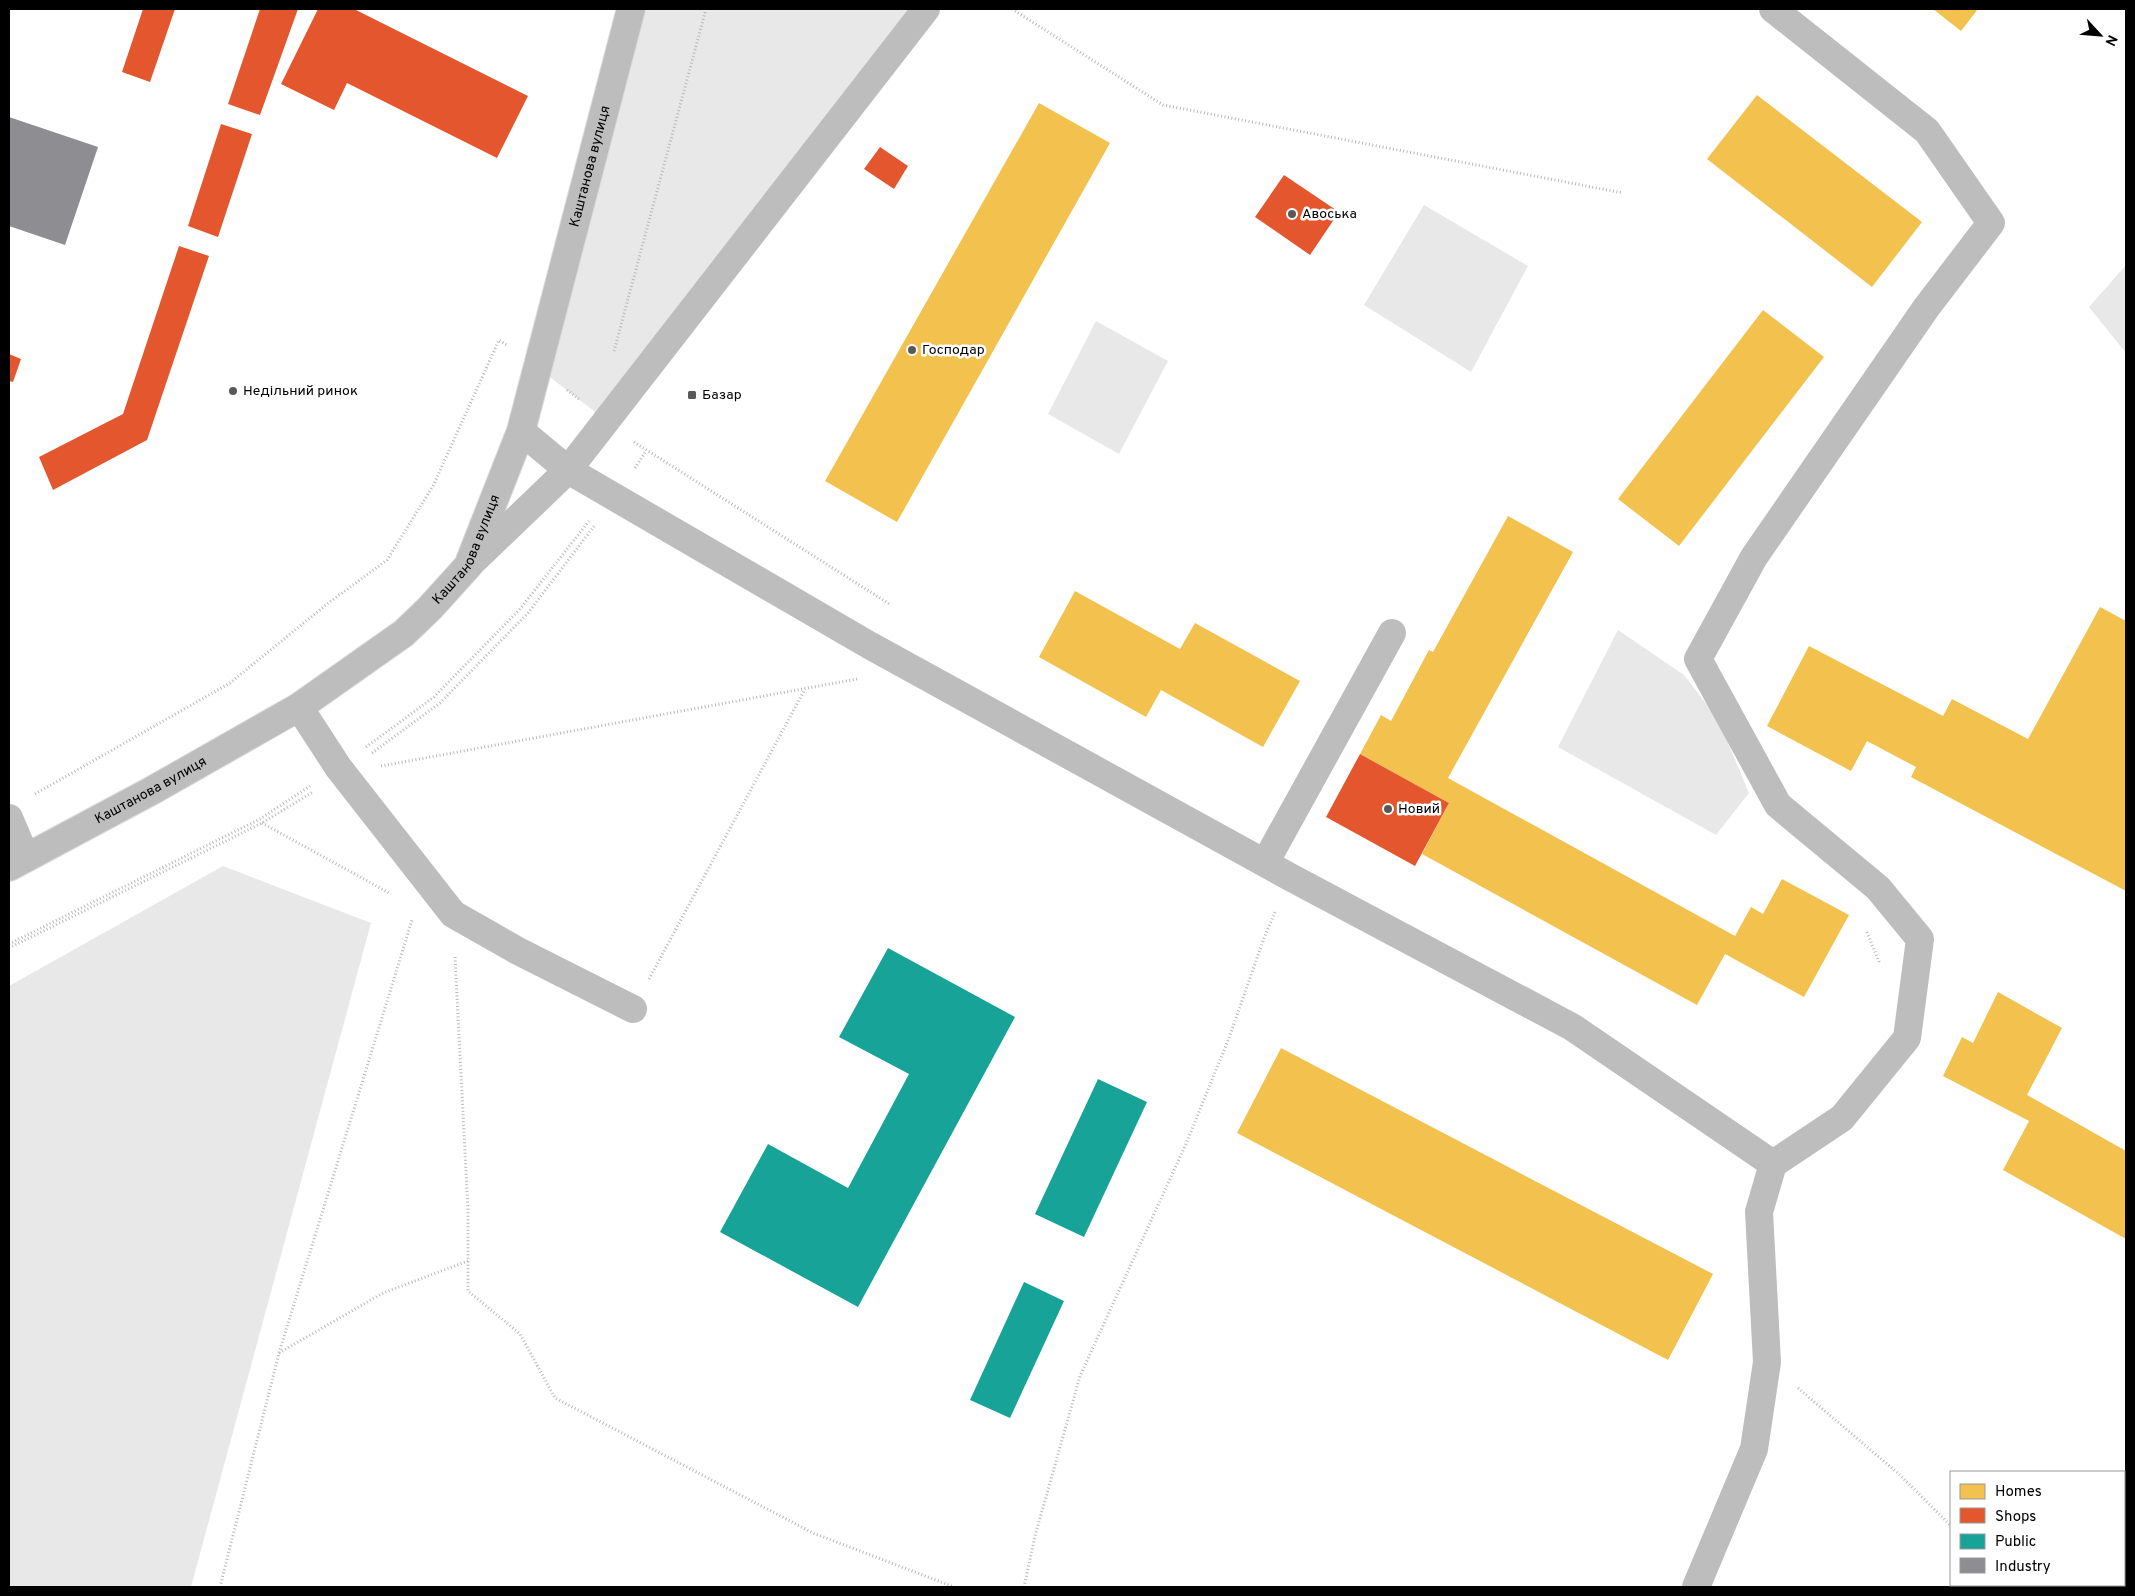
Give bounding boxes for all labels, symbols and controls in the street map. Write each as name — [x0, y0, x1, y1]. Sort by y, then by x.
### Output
north arrow — [2075, 10, 2125, 60]
text: N — [2100, 32, 2120, 48]
street label: Каштанова вулиця — [566, 104, 614, 229]
place label: Авоська — [1302, 206, 1357, 223]
marker: Авоська — [1286, 208, 1298, 220]
place label: Господар — [922, 342, 985, 359]
marker: Господар — [906, 344, 918, 356]
place label: Недільний ринок — [243, 383, 358, 400]
marker: Недільний ринок — [227, 385, 239, 397]
place label: Базар — [702, 387, 742, 404]
marker: Базар — [686, 389, 698, 401]
street label: Каштанова вулиця — [429, 492, 504, 608]
street label: Каштанова вулиця — [92, 753, 210, 828]
place label: Новий — [1398, 801, 1440, 818]
marker: Новий — [1382, 803, 1394, 815]
legend — [1950, 1471, 2125, 1586]
text: Homes — [1995, 1483, 2042, 1502]
text: Shops — [1995, 1508, 2036, 1527]
text: Public — [1995, 1533, 2036, 1552]
text: Industry — [1995, 1558, 2051, 1577]

